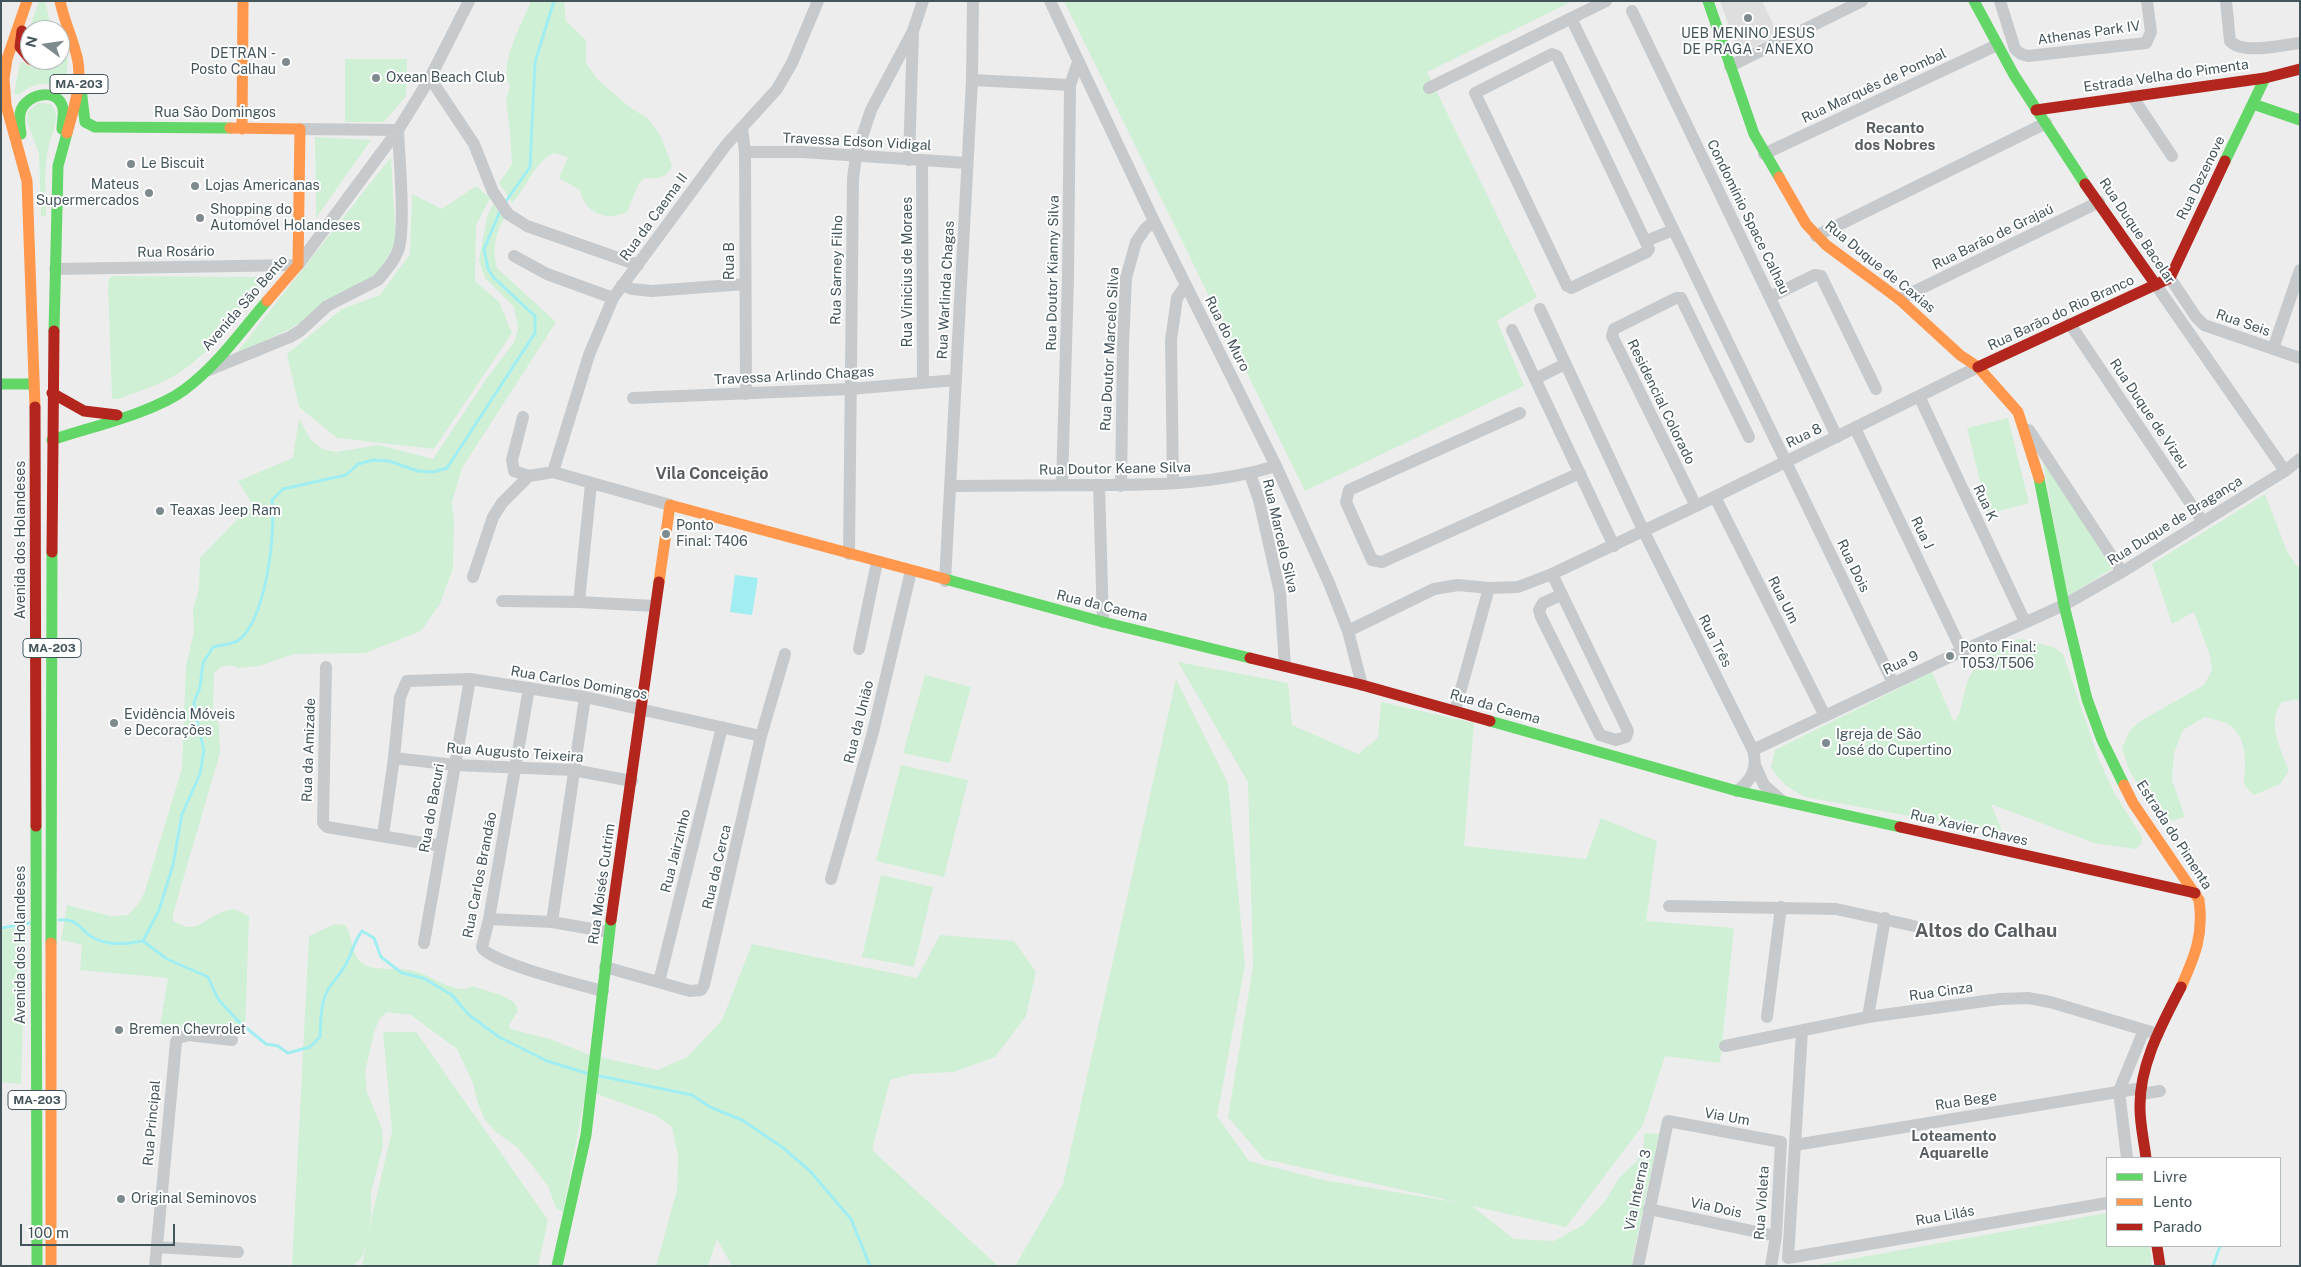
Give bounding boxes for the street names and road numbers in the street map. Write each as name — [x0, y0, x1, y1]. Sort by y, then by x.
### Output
street label: Athenas Park IV — [2037, 17, 2141, 49]
street label: Rua Marquês de Pombal — [1799, 45, 1949, 127]
street label: Estrada Velha do Pimenta — [2082, 56, 2250, 96]
road number: MA-203 — [50, 74, 108, 94]
street label: Rua São Domingos — [154, 105, 276, 121]
street label: Travessa Edson Vidigal — [782, 130, 932, 154]
street label: Rua Dezenove — [2173, 133, 2229, 223]
street label: Condomínio Space Calhau — [1703, 137, 1793, 297]
street label: Rua da Caema II — [616, 170, 692, 264]
street label: Rua Duque Bacelar — [2095, 175, 2179, 287]
street label: Rua Doutor Kianny Silva — [1043, 195, 1063, 351]
street label: Rua Vinicius de Moraes — [900, 197, 916, 347]
street label: Rua Barão de Grajaú — [1930, 200, 2056, 274]
street label: Rua Sarney Filho — [828, 215, 846, 325]
street label: Rua Duque de Caxias — [1821, 217, 1939, 317]
street label: Rua Warlinda Chagas — [934, 220, 958, 360]
street label: Rua B — [722, 242, 738, 280]
street label: Rua Rosário — [137, 243, 215, 261]
street label: Avenida São Bento — [199, 252, 291, 354]
street label: Rua Doutor Marcelo Silva — [1097, 267, 1123, 431]
street label: Rua Barão do Rio Branco — [1985, 272, 2137, 354]
street label: Rua do Muro — [1201, 294, 1253, 374]
street label: Rua Seis — [2214, 306, 2272, 340]
street label: Residencial Colorado — [1623, 337, 1699, 467]
street label: Rua Duque de Vizeu — [2106, 356, 2192, 472]
street label: Travessa Arlindo Chagas — [714, 363, 874, 389]
street label: Rua 8 — [1783, 420, 1825, 452]
street label: Rua Doutor Keane Silva — [1039, 459, 1191, 479]
street label: Avenida dos Holandeses — [13, 461, 29, 619]
street label: Rua Duque de Bragança — [2104, 473, 2246, 569]
street label: Rua Marcelo Silva — [1259, 477, 1301, 595]
street label: Rua K — [1969, 482, 2001, 524]
street label: Rua J — [1907, 514, 1937, 552]
street label: Rua Dois — [1833, 537, 1873, 595]
street label: Rua Um — [1764, 574, 1802, 626]
street label: Rua da Caema — [1055, 587, 1149, 625]
street label: Rua Três — [1695, 612, 1735, 670]
road number: MA-203 — [23, 638, 81, 658]
street label: Rua 9 — [1881, 647, 1921, 679]
street label: Rua Carlos Domingos — [509, 663, 649, 703]
street label: Rua da União — [841, 679, 877, 765]
street label: Rua da Caema — [1448, 686, 1542, 728]
street label: Rua da Amizade — [299, 698, 319, 802]
street label: Rua Augusto Teixeira — [446, 740, 584, 766]
street label: Rua do Bacuri — [416, 762, 448, 854]
street label: Estrada do Pimenta — [2133, 777, 2215, 893]
street label: Rua Xavier Chaves — [1909, 806, 2029, 850]
street label: Rua Jairzinho — [658, 808, 694, 894]
street label: Rua Carlos Brandão — [460, 811, 500, 939]
street label: Rua Moisés Cutrim — [585, 822, 619, 946]
street label: Rua da Cerca — [699, 823, 735, 911]
street label: Avenida dos Holandeses — [13, 866, 29, 1024]
street label: Rua Cinza — [1908, 979, 1974, 1005]
street label: Rua Principal — [140, 1079, 164, 1167]
street label: Rua Bege — [1934, 1088, 1998, 1114]
road number: MA-203 — [8, 1090, 66, 1110]
street label: Via Um — [1703, 1105, 1751, 1129]
street label: Via Interna 3 — [1621, 1148, 1655, 1232]
street label: Rua Violeta — [1751, 1165, 1773, 1241]
street label: Via Dois — [1689, 1194, 1743, 1222]
street label: Rua Lilás — [1914, 1203, 1976, 1229]

